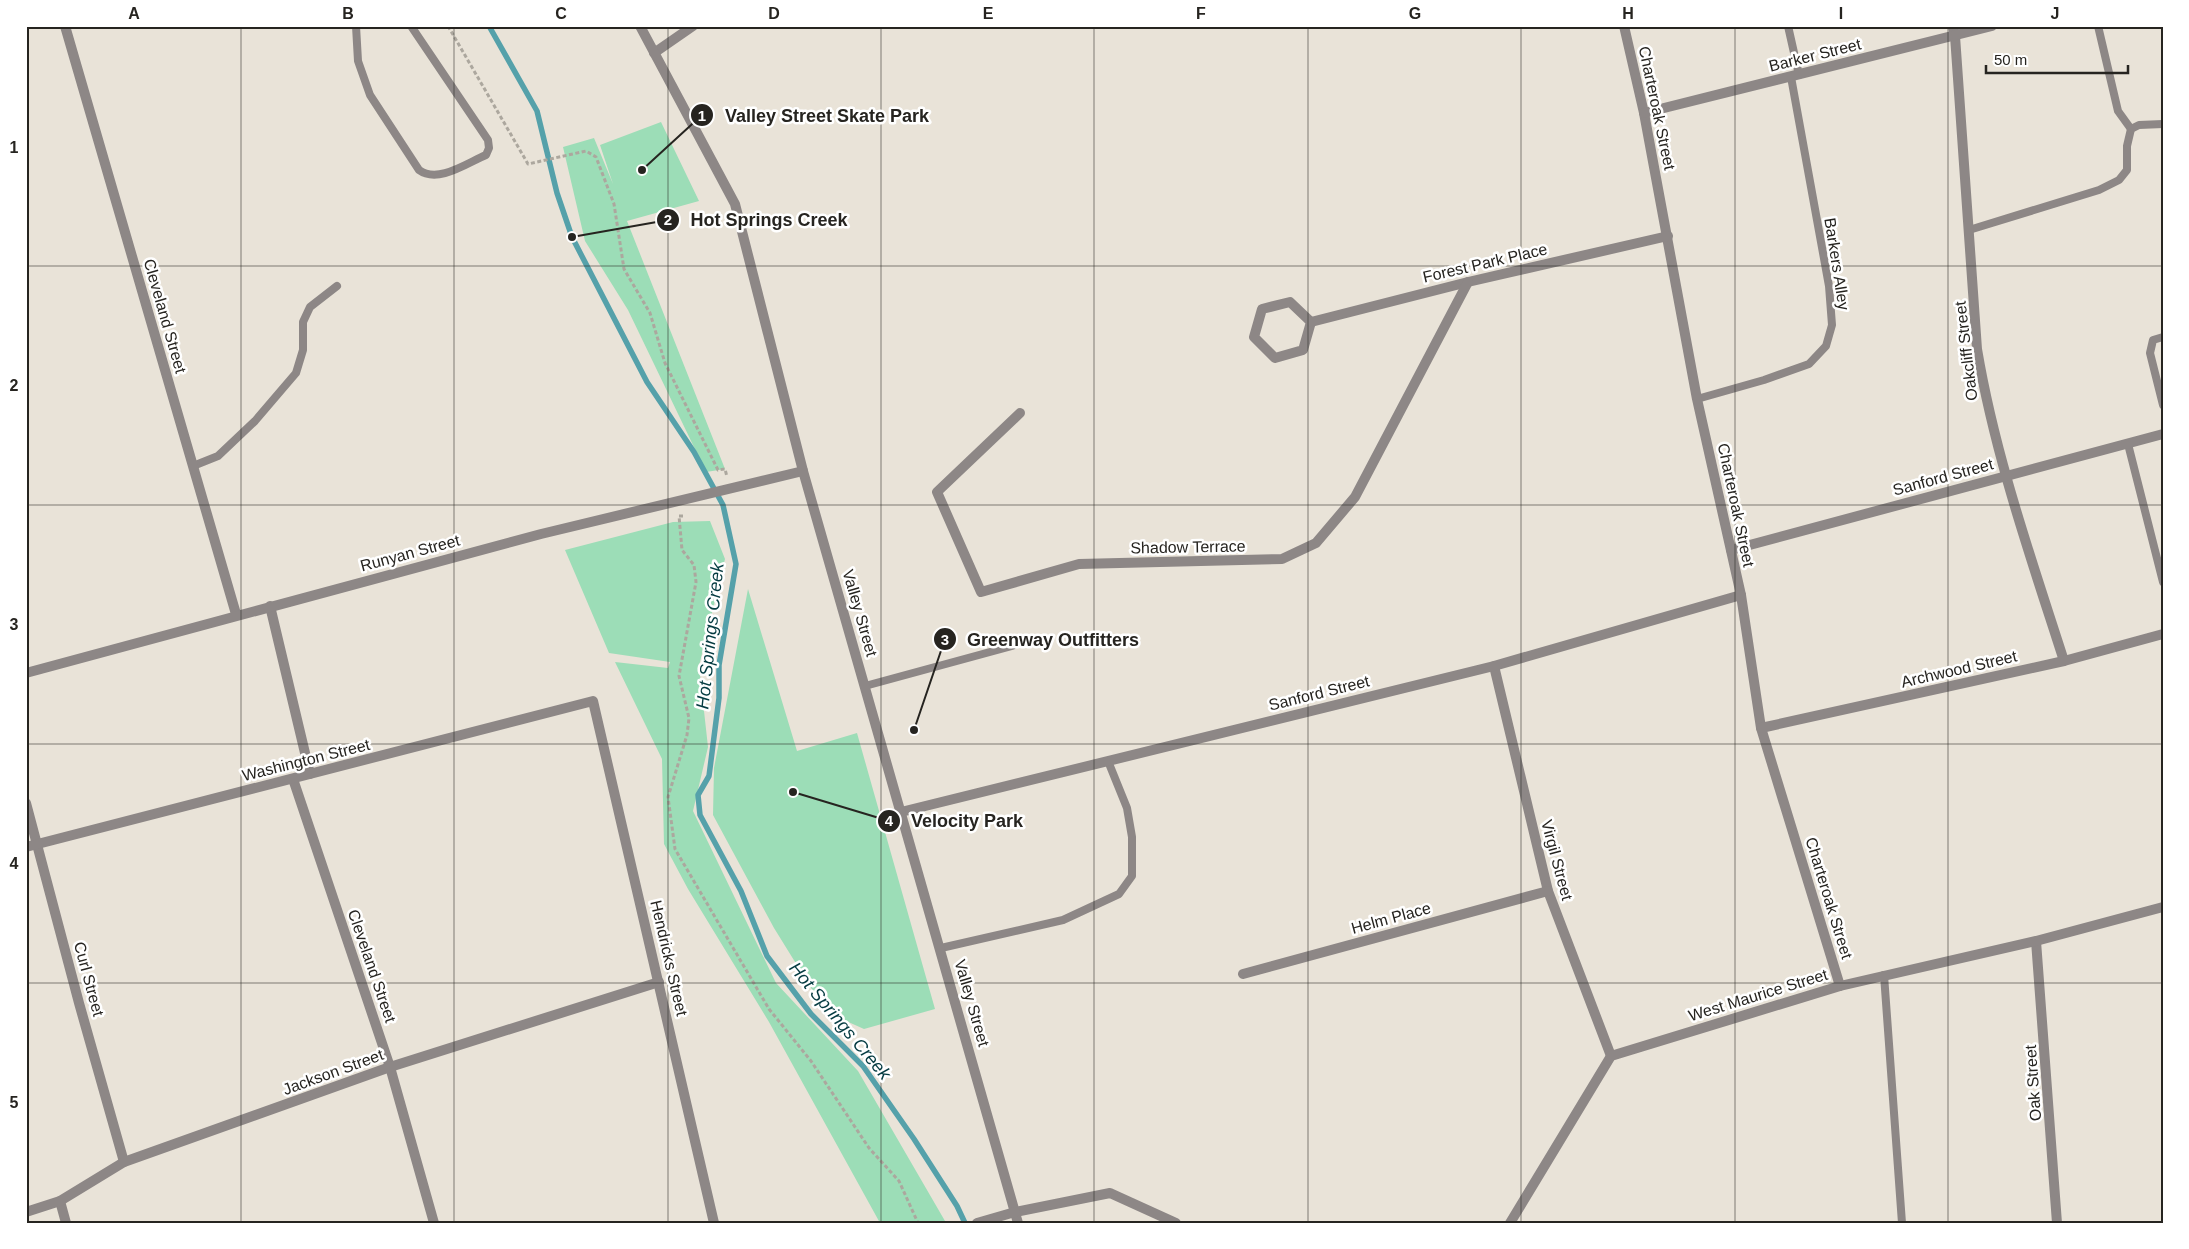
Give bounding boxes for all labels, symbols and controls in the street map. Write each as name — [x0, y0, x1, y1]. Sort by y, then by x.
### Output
text: A — [128, 5, 140, 22]
text: B — [342, 5, 354, 22]
text: C — [555, 5, 567, 22]
text: D — [768, 5, 780, 22]
text: E — [983, 5, 994, 22]
text: F — [1196, 5, 1206, 22]
text: G — [1409, 5, 1421, 22]
text: H — [1622, 5, 1634, 22]
text: I — [1839, 5, 1843, 22]
text: J — [2051, 5, 2059, 22]
street label: Barker Street — [1767, 35, 1863, 75]
scale bar — [1986, 42, 2129, 74]
street label: Charteroak Street — [1636, 44, 1679, 172]
text: 50 m — [1994, 51, 2027, 68]
callout: Valley Street Skate Park — [690, 99, 939, 132]
text: Valley Street Skate Park — [725, 106, 930, 126]
text: 1 — [698, 107, 706, 124]
text: 1 — [10, 139, 19, 156]
callout: Hot Springs Creek — [655, 203, 857, 236]
text: Hot Springs Creek — [690, 210, 849, 230]
text: 2 — [664, 211, 672, 228]
street label: Barkers Alley — [1821, 217, 1853, 311]
street label: Forest Park Place — [1421, 240, 1549, 286]
street label: Cleveland Street — [141, 257, 190, 376]
street label: Oakcliff Street — [1951, 300, 1981, 402]
text: 2 — [10, 377, 19, 394]
street label: Charteroak Street — [1715, 441, 1758, 569]
street label: Sanford Street — [1891, 455, 1996, 499]
street label: Runyan Street — [358, 531, 462, 574]
street label: Shadow Terrace — [1130, 537, 1246, 557]
water label: Hot Springs Creek — [692, 561, 728, 710]
street label: Valley Street — [839, 568, 881, 659]
text: 3 — [10, 616, 19, 633]
callout: Greenway Outfitters — [932, 623, 1149, 656]
text: Greenway Outfitters — [967, 630, 1139, 650]
text: 3 — [941, 631, 949, 648]
street label: Archwood Street — [1899, 647, 2019, 691]
street label: Sanford Street — [1267, 672, 1372, 714]
street label: Washington Street — [240, 736, 372, 784]
callout: Velocity Park — [876, 804, 1033, 837]
text: Velocity Park — [911, 811, 1024, 831]
text: 4 — [885, 812, 894, 829]
street label: Virgil Street — [1538, 818, 1576, 903]
street label: Charteroak Street — [1802, 835, 1856, 961]
text: 4 — [10, 855, 19, 872]
street label: Hendricks Street — [647, 898, 691, 1018]
street label: Helm Place — [1349, 899, 1433, 937]
street label: Cleveland Street — [345, 907, 399, 1025]
street label: Curl Street — [71, 940, 107, 1019]
water label: Hot Springs Creek — [785, 958, 896, 1085]
street label: Valley Street — [951, 958, 993, 1049]
street label: West Maurice Street — [1686, 966, 1830, 1024]
street label: Oak Street — [2022, 1044, 2044, 1122]
street label: Jackson Street — [280, 1046, 386, 1098]
text: 5 — [10, 1094, 19, 1111]

